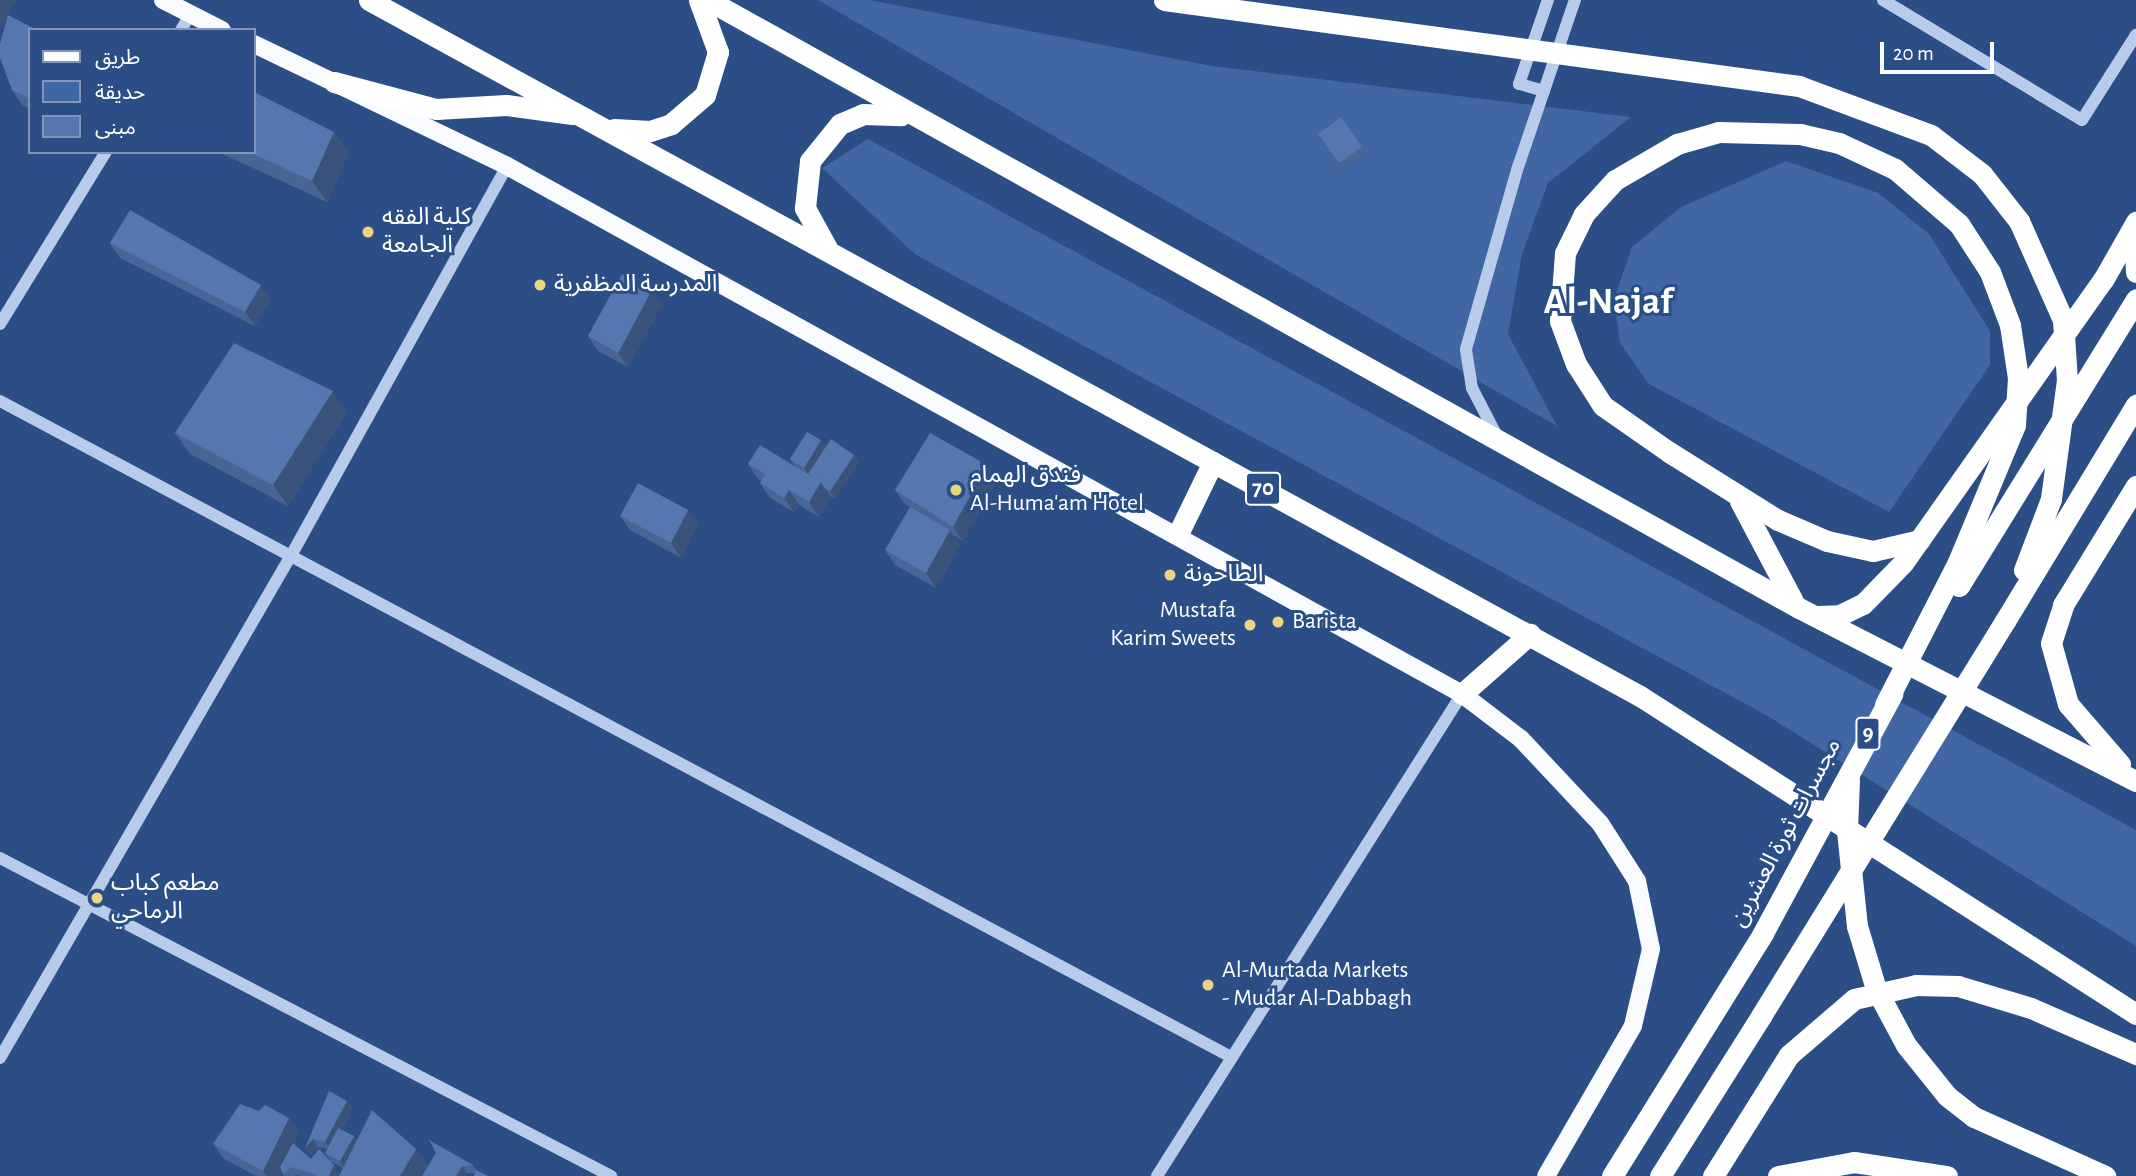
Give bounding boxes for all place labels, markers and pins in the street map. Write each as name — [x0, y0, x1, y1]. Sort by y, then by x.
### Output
place label: كلية الفقه الجامعة — [382, 204, 471, 260]
marker: كلية الفقه الجامعة — [360, 224, 376, 240]
place label: المدرسة المظفرية — [554, 271, 717, 299]
marker: المدرسة المظفرية — [532, 277, 548, 293]
place label: فندق الهمام Al-Huma'am Hotel — [970, 462, 1144, 518]
marker: فندق الهمام Al-Huma'am Hotel — [948, 482, 964, 498]
place label: الطاحونة — [1184, 561, 1264, 589]
marker: الطاحونة — [1162, 567, 1178, 583]
place label: Mustafa Karim Sweets — [1110, 597, 1236, 653]
place label: Barista — [1292, 608, 1357, 636]
marker: Barista — [1270, 614, 1286, 630]
marker: Mustafa Karim Sweets — [1242, 617, 1258, 633]
place label: مطعم كباب الرماحي — [111, 870, 220, 926]
marker: مطعم كباب الرماحي — [89, 890, 105, 906]
place label: Al-Murtada Markets - Mudar Al-Dabbagh — [1222, 957, 1412, 1013]
marker: Al-Murtada Markets - Mudar Al-Dabbagh — [1200, 977, 1216, 993]

